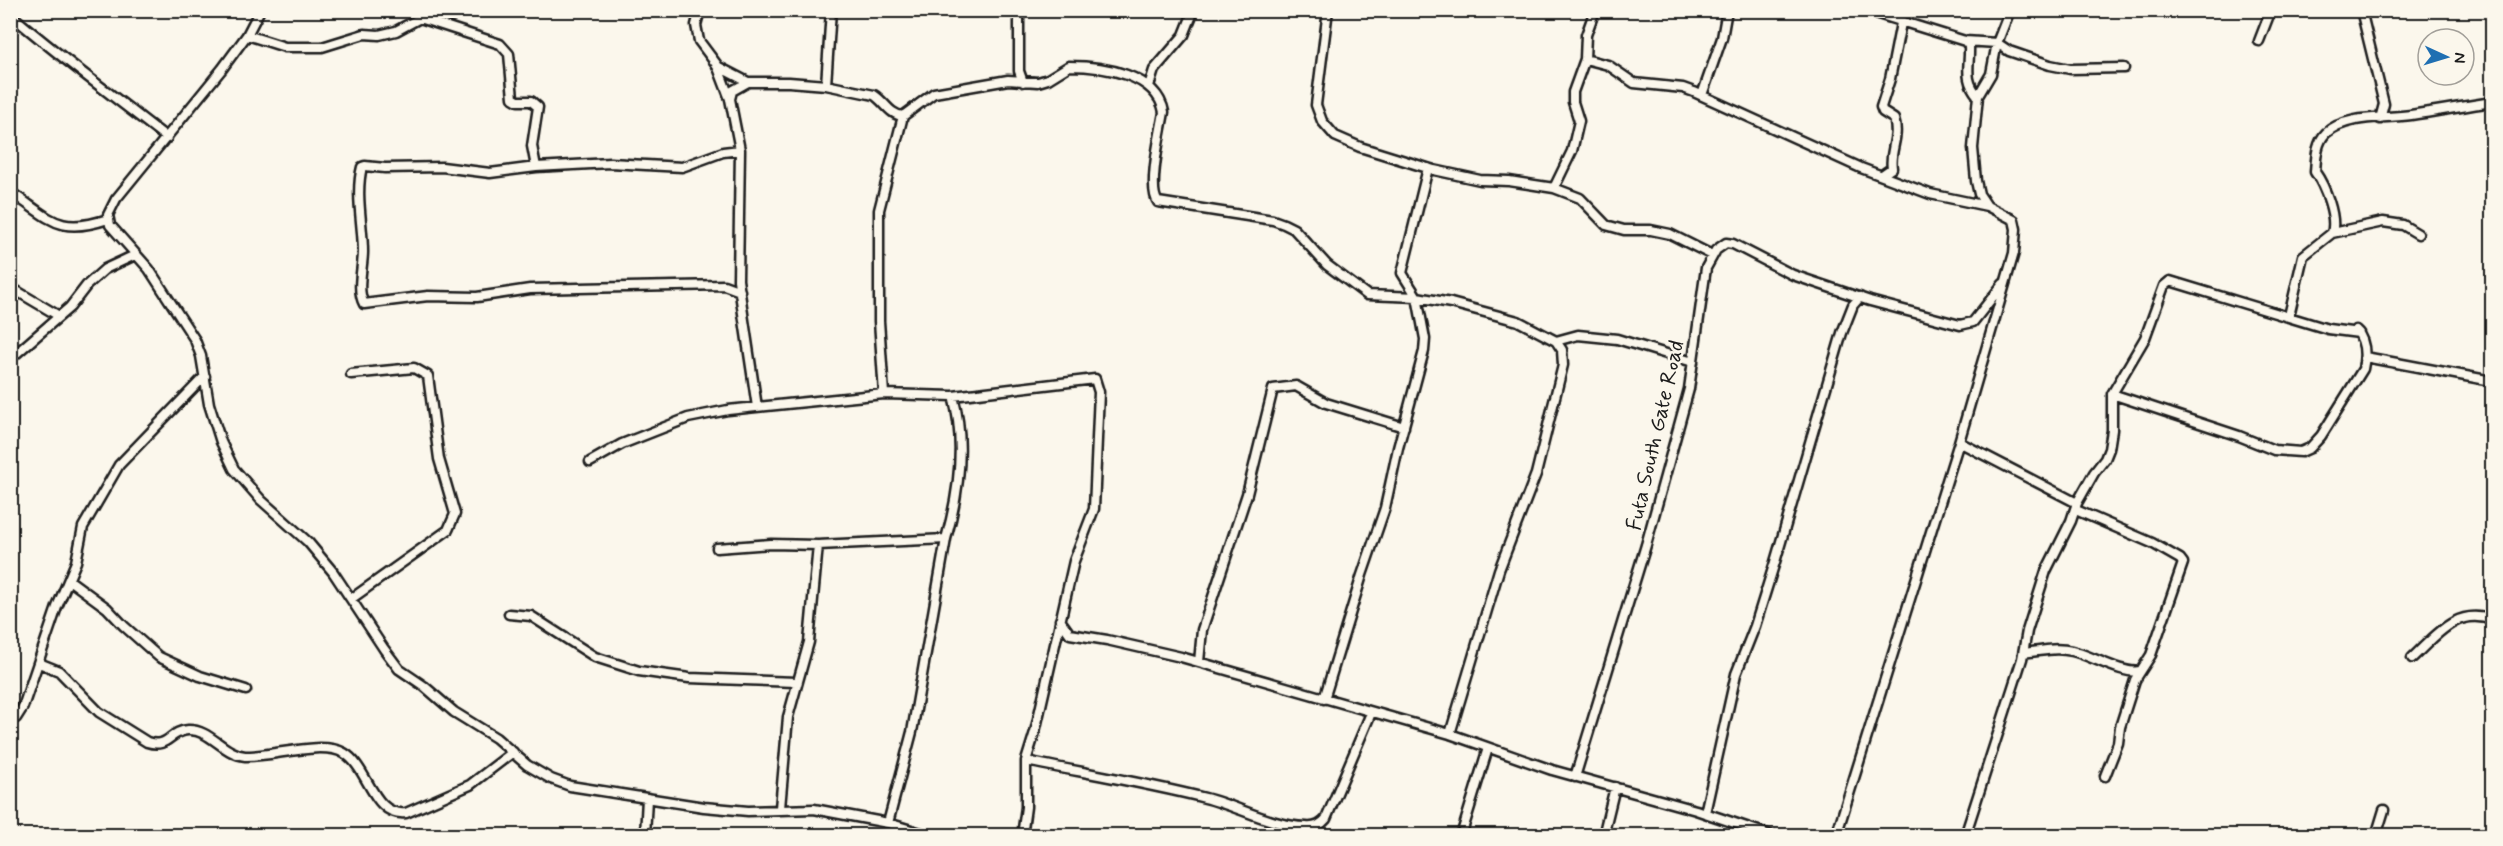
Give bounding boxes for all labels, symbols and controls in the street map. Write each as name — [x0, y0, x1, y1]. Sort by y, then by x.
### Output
north arrow — [2416, 27, 2476, 87]
text: N — [2449, 52, 2470, 64]
street label: Futa South Gate Road — [1620, 338, 1691, 533]

